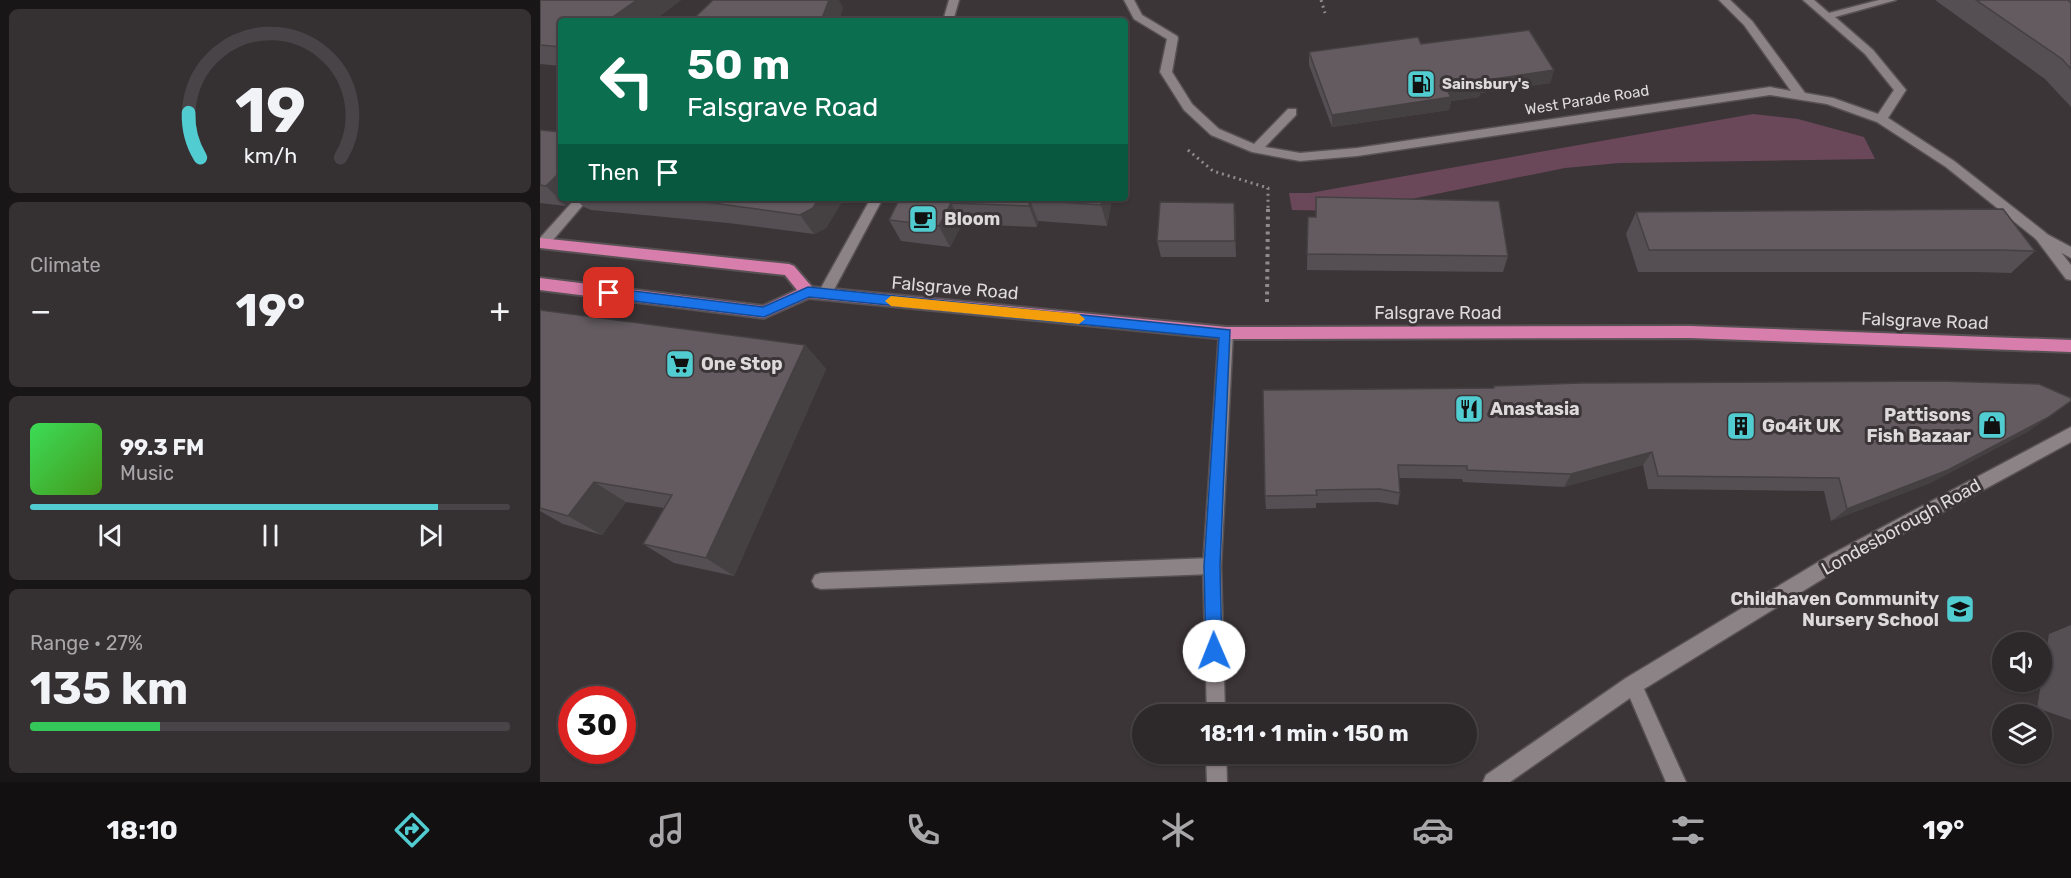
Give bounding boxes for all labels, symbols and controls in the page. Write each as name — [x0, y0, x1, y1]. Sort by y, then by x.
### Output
text: 50 m — [687, 40, 790, 90]
icon: left — [588, 42, 666, 120]
fuel station icon: Sainsbury's — [1405, 68, 1437, 100]
text: 19 — [234, 74, 306, 148]
place label: Sainsbury's — [1442, 75, 1530, 93]
street label: West Parade Road — [1524, 81, 1650, 119]
text: Falsgrave Road — [687, 91, 878, 123]
text: km/h — [243, 144, 297, 169]
icon: arrive — [651, 156, 684, 189]
text: Then — [588, 159, 639, 186]
cafe icon: Bloom — [907, 203, 939, 235]
place label: Bloom — [944, 208, 1000, 230]
text: Climate — [30, 253, 101, 277]
pin — [583, 267, 634, 318]
street label: Falsgrave Road — [891, 271, 1019, 305]
icon: arrive — [592, 276, 625, 309]
text: 19° — [236, 284, 305, 337]
text: − — [30, 291, 51, 330]
text: + — [489, 291, 510, 330]
street label: Falsgrave Road — [1374, 302, 1502, 324]
street label: Falsgrave Road — [1861, 308, 1989, 334]
supermarket icon: One Stop — [664, 348, 696, 380]
place label: One Stop — [701, 353, 783, 375]
restaurant icon: Anastasia — [1453, 393, 1485, 425]
place label: Anastasia — [1490, 398, 1580, 420]
place label: Pattisons Fish Bazaar — [1867, 404, 1971, 447]
shop icon: Pattisons Fish Bazaar — [1976, 409, 2008, 441]
building icon: Go4it UK — [1725, 410, 1757, 442]
place label: Go4it UK — [1762, 415, 1841, 437]
text: 99.3 FM — [120, 434, 204, 461]
text: Music — [120, 461, 174, 485]
street label: Londesborough Road — [1817, 474, 1985, 580]
icon: previous — [94, 519, 127, 552]
icon: pause — [254, 519, 287, 552]
icon: next — [414, 519, 447, 552]
place label: Childhaven Community Nursery School — [1730, 588, 1939, 631]
school or university icon: Childhaven Community Nursery School — [1944, 593, 1976, 625]
position arrow — [1182, 619, 1246, 683]
text: Range · 27% — [30, 631, 143, 655]
map controls — [1992, 632, 2052, 764]
button: sound — [1992, 632, 2052, 692]
text: 135 km — [30, 662, 188, 715]
speed limit sign: 30 — [558, 686, 636, 764]
button: layers — [1992, 704, 2052, 764]
text: 18:11 · 1 min · 150 m — [1200, 720, 1409, 747]
icon: directions — [391, 809, 433, 851]
icon: music — [646, 809, 688, 851]
icon: phone — [902, 809, 944, 851]
icon: climate — [1157, 809, 1199, 851]
icon: car — [1412, 809, 1454, 851]
icon: filters — [1667, 809, 1709, 851]
text: 18:10 — [107, 814, 178, 846]
text: 19° — [1923, 814, 1964, 846]

